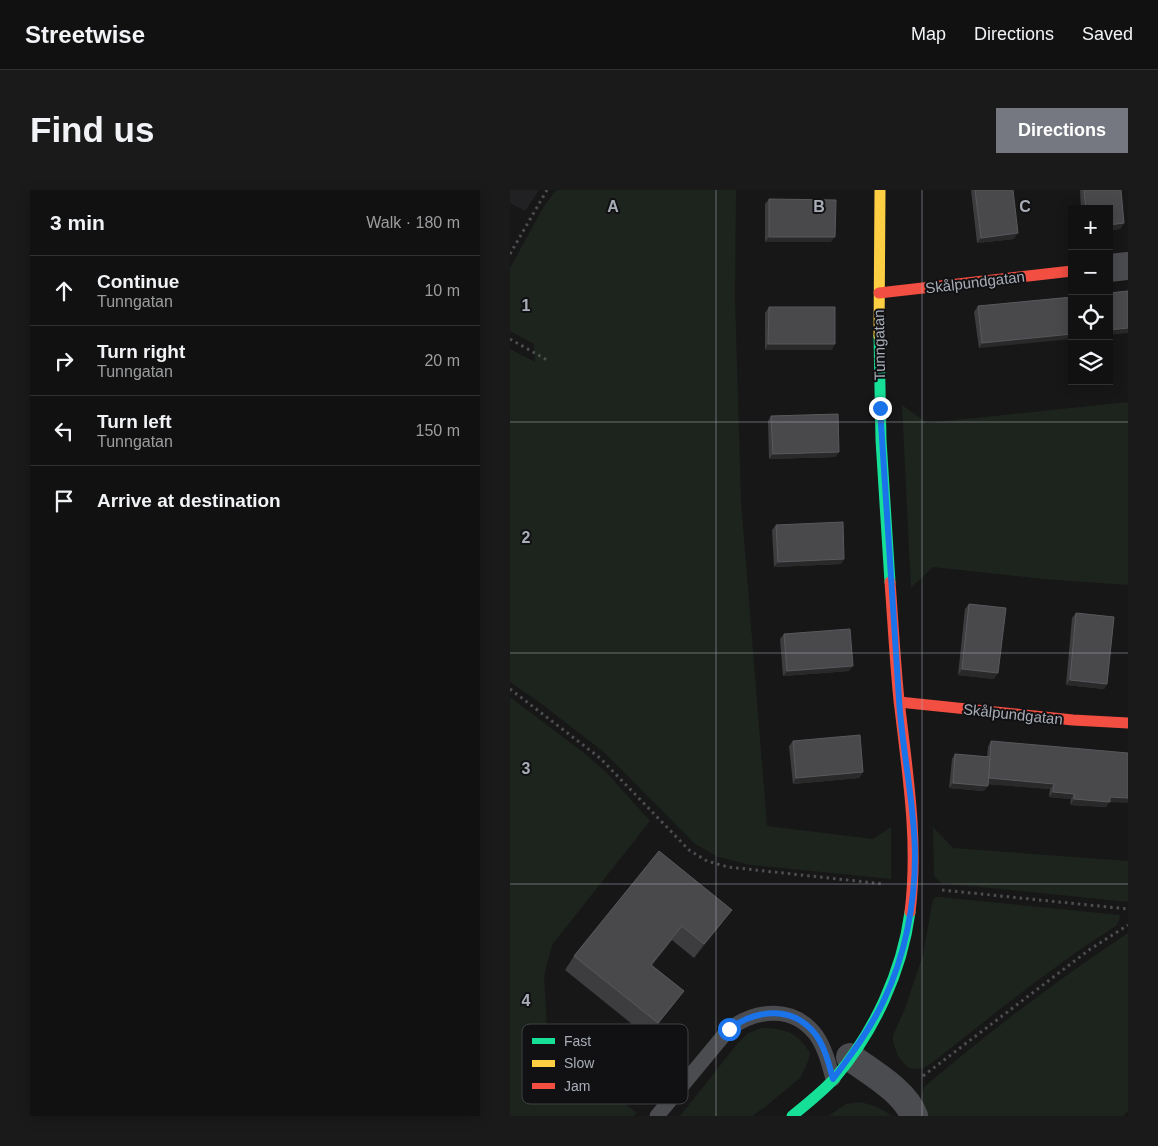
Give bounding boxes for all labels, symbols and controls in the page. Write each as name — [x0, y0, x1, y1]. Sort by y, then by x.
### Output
text: Streetwise — [25, 21, 145, 48]
text: Map — [911, 24, 946, 44]
text: Directions — [974, 24, 1054, 44]
text: Saved — [1082, 24, 1133, 44]
button: Directions — [996, 108, 1128, 153]
text: Find us — [30, 110, 154, 149]
text: A — [607, 198, 619, 215]
text: B — [813, 198, 825, 215]
text: C — [1019, 198, 1031, 215]
map controls — [1068, 205, 1113, 385]
button: + — [1068, 205, 1113, 250]
text: 3 min — [50, 211, 105, 234]
text: Walk · 180 m — [366, 214, 460, 231]
button: − — [1068, 250, 1113, 295]
street label: Skålpundgatan — [924, 267, 1026, 297]
text: Continue — [97, 271, 179, 292]
icon: ahead — [50, 277, 78, 305]
text: 10 m — [424, 282, 460, 299]
text: Tunngatan — [97, 293, 173, 310]
button: locate — [1068, 295, 1113, 340]
text: 1 — [522, 297, 531, 314]
street label: Tunngatan — [870, 309, 888, 381]
button: layers — [1068, 340, 1113, 385]
text: Turn right — [97, 341, 185, 362]
icon: right — [50, 347, 78, 375]
text: 20 m — [424, 352, 460, 369]
text: Tunngatan — [97, 363, 173, 380]
route end — [869, 397, 892, 420]
text: Turn left — [97, 411, 172, 432]
icon: left — [50, 417, 78, 445]
text: 150 m — [416, 422, 460, 439]
text: Tunngatan — [97, 433, 173, 450]
icon: arrive — [50, 487, 78, 515]
text: Arrive at destination — [97, 490, 281, 511]
text: 2 — [522, 529, 531, 546]
street label: Skålpundgatan — [962, 700, 1064, 728]
text: 3 — [522, 760, 531, 777]
text: 4 — [522, 992, 531, 1009]
route start — [718, 1018, 741, 1041]
legend — [522, 1024, 688, 1104]
text: Fast — [564, 1033, 591, 1049]
text: Slow — [564, 1055, 595, 1071]
text: Jam — [564, 1078, 590, 1094]

